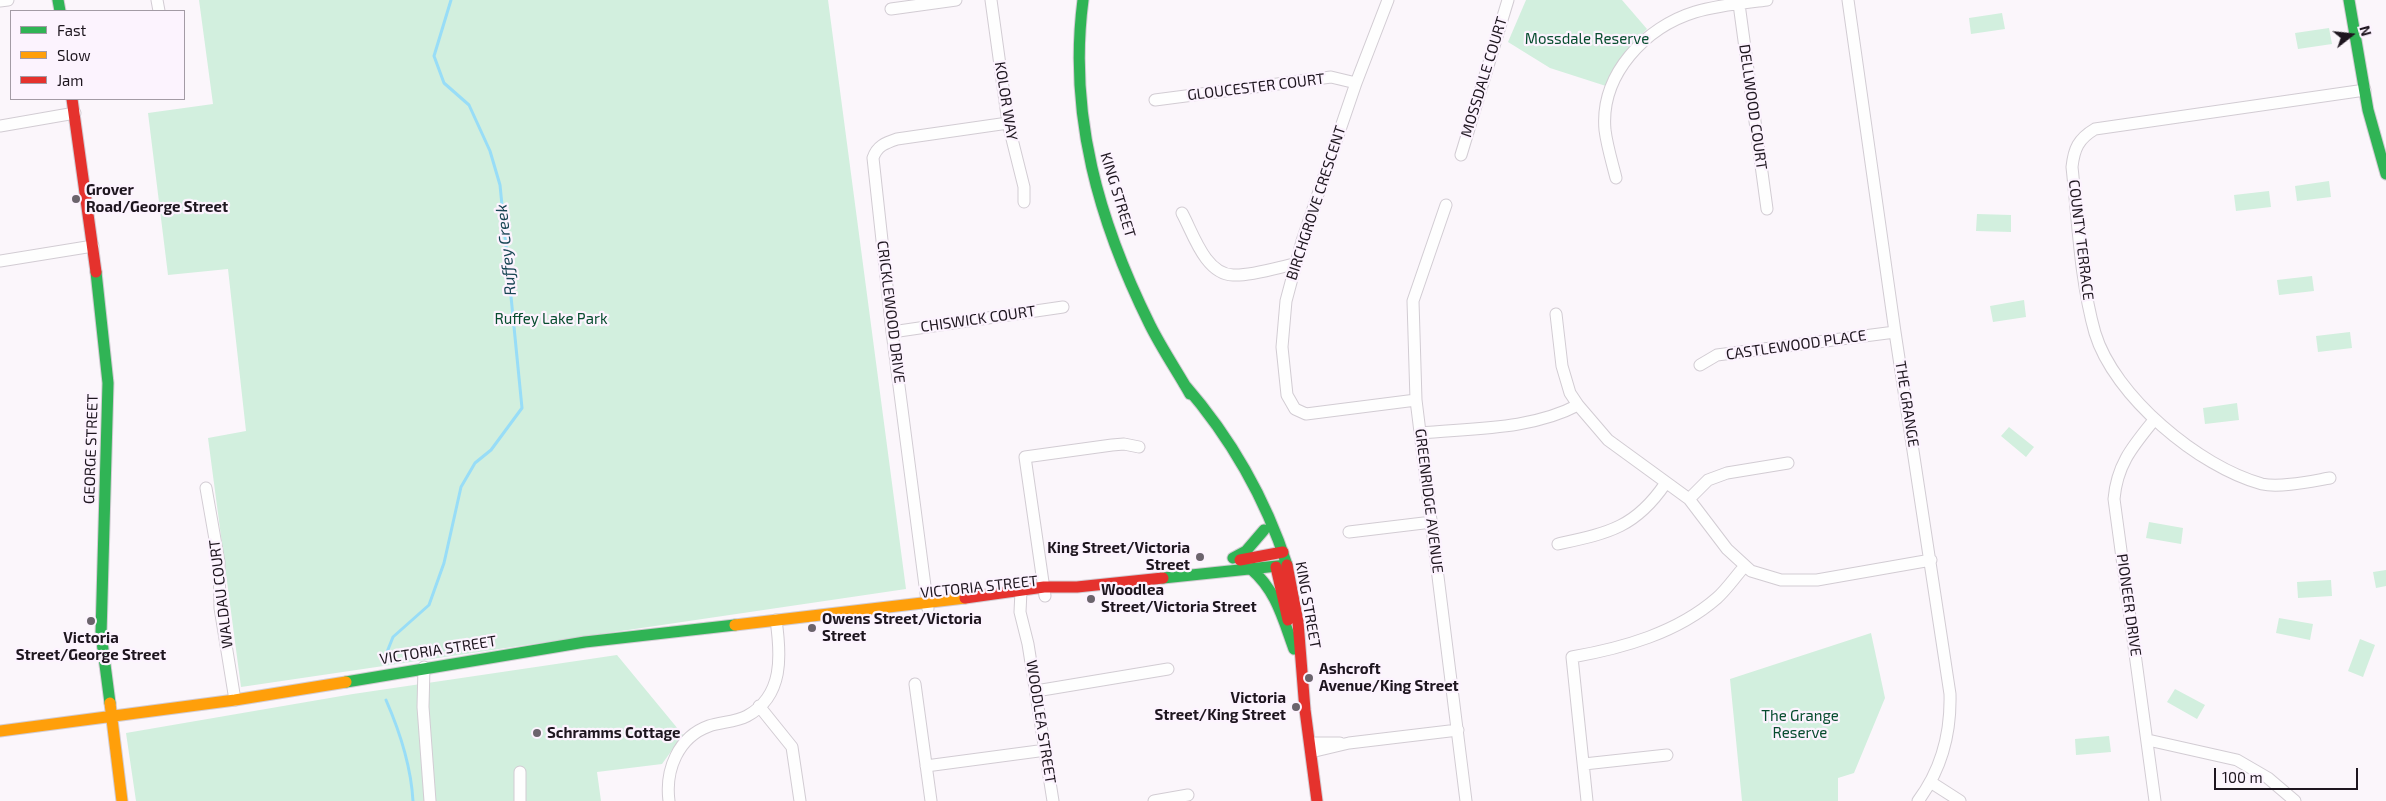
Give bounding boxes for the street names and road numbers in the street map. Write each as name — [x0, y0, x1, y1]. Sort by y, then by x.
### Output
street label: MOSSDALE COURT — [1457, 15, 1511, 139]
street label: DELLWOOD COURT — [1735, 43, 1771, 171]
street label: KOLOR WAY — [991, 60, 1021, 142]
street label: GLOUCESTER COURT — [1186, 70, 1326, 104]
street label: BIRCHGROVE CRESCENT — [1282, 123, 1350, 283]
street label: KING STREET — [1097, 150, 1139, 240]
street label: COUNTY TERRACE — [2065, 179, 2097, 301]
street label: CRICKLEWOOD DRIVE — [873, 240, 909, 384]
street label: CHISWICK COURT — [919, 302, 1037, 336]
street label: CASTLEWOOD PLACE — [1725, 326, 1867, 364]
street label: THE GRANGE — [1891, 360, 1923, 448]
street label: GEORGE STREET — [80, 394, 102, 504]
street label: GREENRIDGE AVENUE — [1411, 428, 1447, 574]
street label: WALDAU COURT — [205, 538, 237, 650]
street label: PIONEER DRIVE — [2113, 553, 2145, 657]
street label: KING STREET — [1291, 560, 1325, 650]
street label: VICTORIA STREET — [919, 572, 1039, 602]
street label: VICTORIA STREET — [378, 632, 498, 668]
street label: WOODLEA STREET — [1022, 659, 1060, 785]

